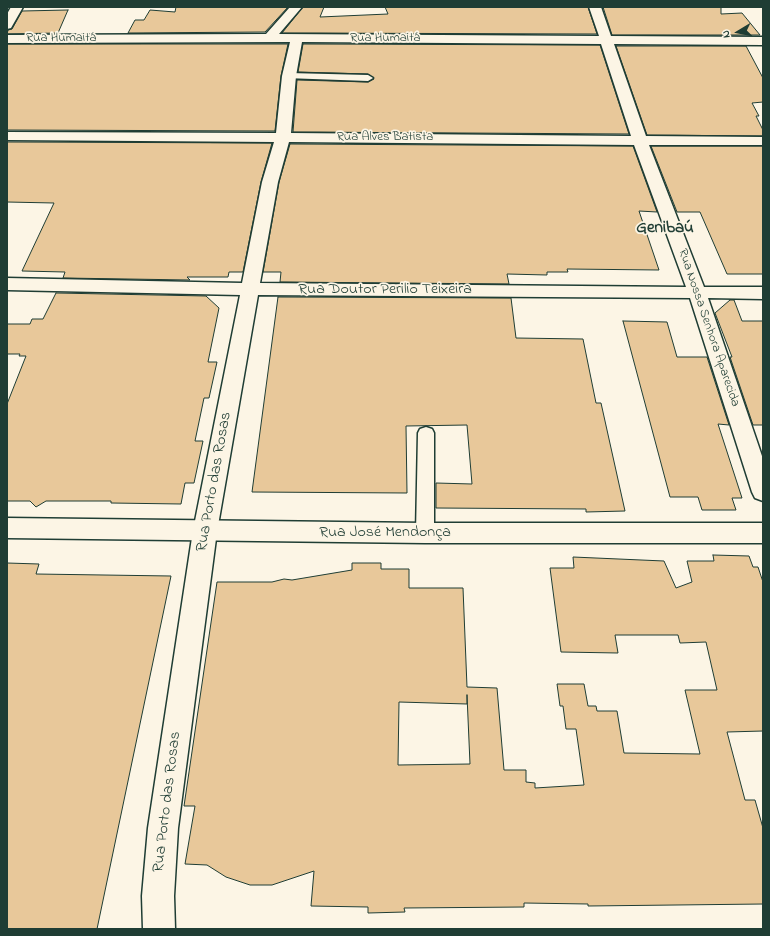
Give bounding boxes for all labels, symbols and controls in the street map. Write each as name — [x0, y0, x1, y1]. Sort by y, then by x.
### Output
north arrow — [718, 12, 758, 52]
text: N — [718, 29, 735, 39]
street label: Rua Humaitá — [26, 31, 96, 47]
street label: Rua Humaitá — [350, 31, 420, 47]
street label: Rua Alves Batista — [337, 130, 433, 146]
district label: Genibaú — [636, 219, 694, 239]
street label: Rua Nossa Senhora Aparecida — [674, 247, 742, 409]
street label: Rua Doutor Perilio Teixeira — [298, 280, 472, 300]
street label: Rua Porto das Rosas — [193, 411, 237, 553]
street label: Rua José Mendonça — [319, 523, 451, 543]
street label: Rua Porto das Rosas — [150, 730, 186, 874]

